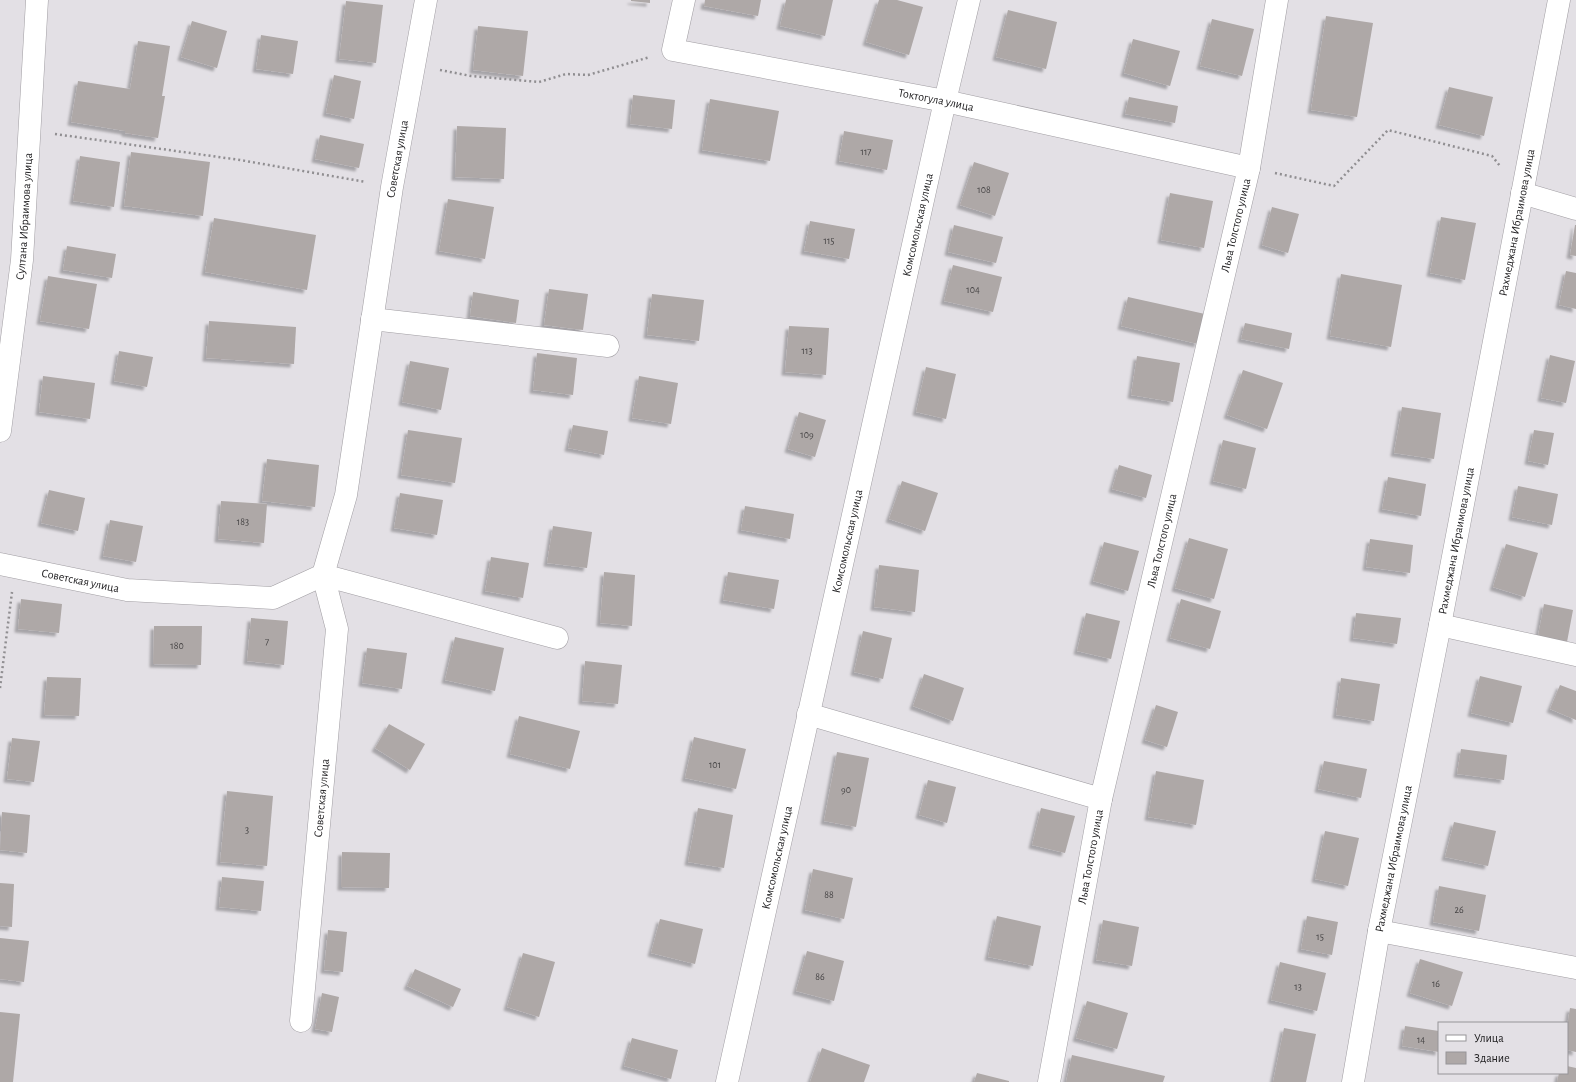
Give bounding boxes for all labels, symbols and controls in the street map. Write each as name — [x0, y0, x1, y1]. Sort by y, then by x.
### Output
street label: Токтогула улица — [897, 86, 976, 113]
street label: Советская улица — [384, 119, 410, 199]
house number: 117 — [860, 147, 872, 157]
street label: Рахмеджана Ибраимова улица — [1497, 147, 1537, 297]
street label: Султана Ибраимова улица — [13, 152, 34, 281]
street label: Комсомольская улица — [900, 172, 935, 278]
street label: Льва Толстого улица — [1219, 177, 1253, 274]
house number: 108 — [977, 185, 991, 195]
house number: 115 — [823, 236, 835, 246]
house number: 104 — [966, 285, 980, 295]
house number: 113 — [802, 346, 813, 356]
house number: 109 — [800, 430, 814, 440]
street label: Рахмеджана Ибраимова улица — [1436, 466, 1476, 615]
street label: Комсомольская улица — [830, 488, 865, 594]
street label: Льва Толстого улица — [1145, 492, 1179, 589]
house number: 183 — [237, 517, 249, 527]
street label: Советская улица — [40, 567, 121, 594]
house number: 7 — [265, 637, 269, 647]
house number: 180 — [170, 641, 184, 651]
street label: Советская улица — [312, 757, 331, 838]
house number: 101 — [709, 760, 721, 770]
street label: Рахмеджана Ибраимова улица — [1373, 784, 1414, 933]
house number: 90 — [841, 785, 851, 795]
street label: Комсомольская улица — [760, 804, 794, 910]
street label: Льва Толстого улица — [1076, 808, 1105, 905]
house number: 3 — [245, 825, 249, 835]
house number: 88 — [824, 890, 834, 900]
house number: 26 — [1454, 905, 1464, 915]
house number: 15 — [1316, 932, 1324, 942]
house number: 86 — [815, 972, 825, 982]
house number: 16 — [1432, 979, 1440, 989]
house number: 13 — [1294, 982, 1302, 992]
legend — [1438, 1022, 1568, 1074]
text: Улица — [1474, 1032, 1504, 1044]
house number: 14 — [1417, 1035, 1425, 1045]
text: Здание — [1474, 1052, 1510, 1064]

